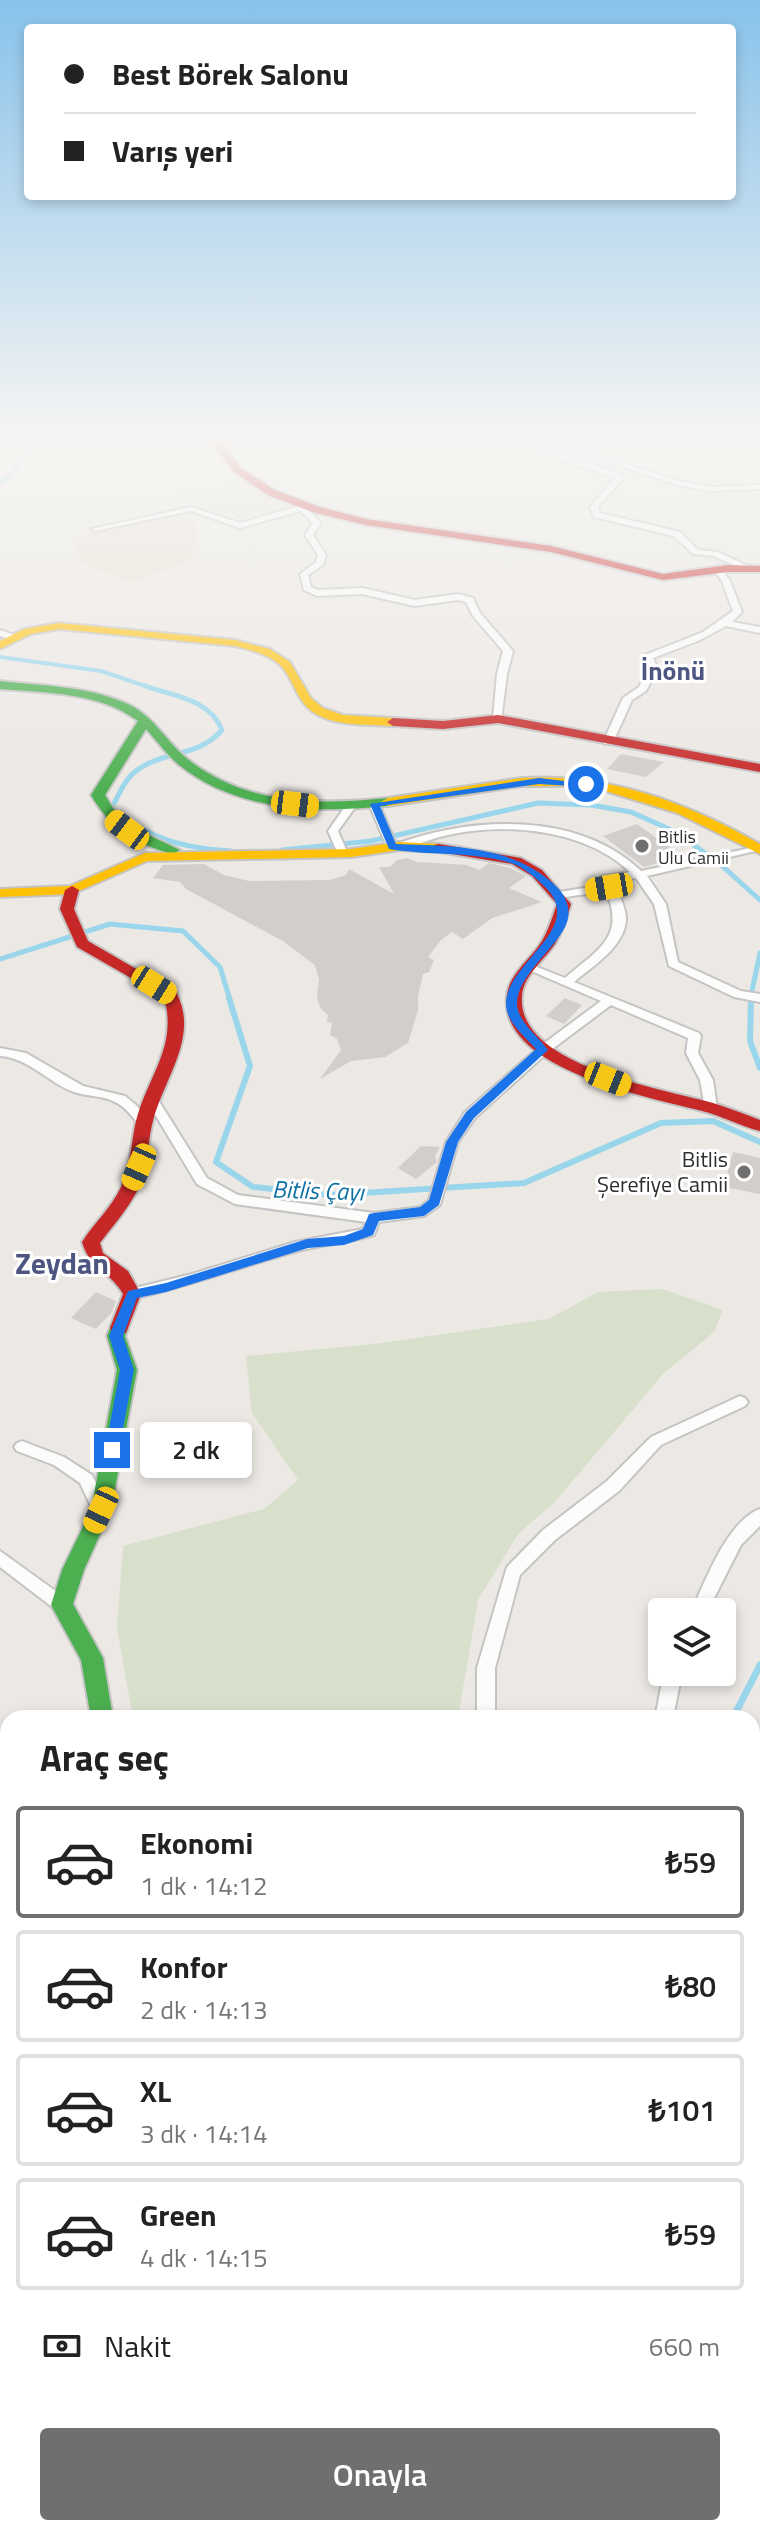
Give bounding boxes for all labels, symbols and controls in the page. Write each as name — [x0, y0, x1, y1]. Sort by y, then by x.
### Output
text: Best Börek Salonu — [112, 51, 349, 97]
text: Varış yeri — [112, 128, 233, 174]
district label: İnönü — [641, 651, 705, 690]
route start — [568, 766, 604, 802]
car — [270, 789, 320, 819]
car — [101, 806, 153, 854]
place label: Bitlis Ulu Camii — [658, 823, 729, 871]
marker: Bitlis Ulu Camii — [633, 837, 651, 855]
car — [583, 871, 635, 903]
car — [127, 962, 181, 1008]
car — [581, 1059, 635, 1099]
car — [118, 1140, 160, 1194]
place label: Bitlis Şerefiye Camii — [597, 1142, 728, 1201]
marker: Bitlis Şerefiye Camii — [735, 1163, 753, 1181]
water label: Bitlis Çayı — [271, 1170, 367, 1210]
district label: Zeydan — [15, 1240, 109, 1286]
callout: 2 dk — [140, 1422, 252, 1478]
text: 2 dk — [172, 1430, 220, 1469]
route end — [94, 1432, 130, 1468]
car — [80, 1483, 122, 1537]
map controls — [648, 1598, 736, 1686]
button: layers — [648, 1598, 736, 1686]
text: Araç seç — [40, 1730, 169, 1785]
text: Ekonomi — [140, 1820, 253, 1866]
icon: car — [44, 1826, 116, 1898]
text: ₺59 — [665, 1839, 716, 1885]
text: 1 dk · 14:12 — [140, 1866, 267, 1905]
text: Konfor — [140, 1944, 228, 1990]
icon: car — [44, 1950, 116, 2022]
text: ₺80 — [665, 1963, 716, 2009]
text: 2 dk · 14:13 — [140, 1990, 267, 2029]
text: XL — [140, 2068, 171, 2114]
icon: car — [44, 2074, 116, 2146]
text: ₺101 — [648, 2087, 716, 2133]
text: 3 dk · 14:14 — [140, 2114, 267, 2153]
text: Green — [140, 2192, 217, 2238]
icon: car — [44, 2198, 116, 2270]
text: ₺59 — [665, 2211, 716, 2257]
text: 4 dk · 14:15 — [140, 2238, 267, 2277]
text: Nakit — [104, 2323, 171, 2369]
icon: cash — [40, 2324, 84, 2368]
text: 660 m — [649, 2327, 720, 2366]
button: Onayla — [40, 2428, 720, 2520]

